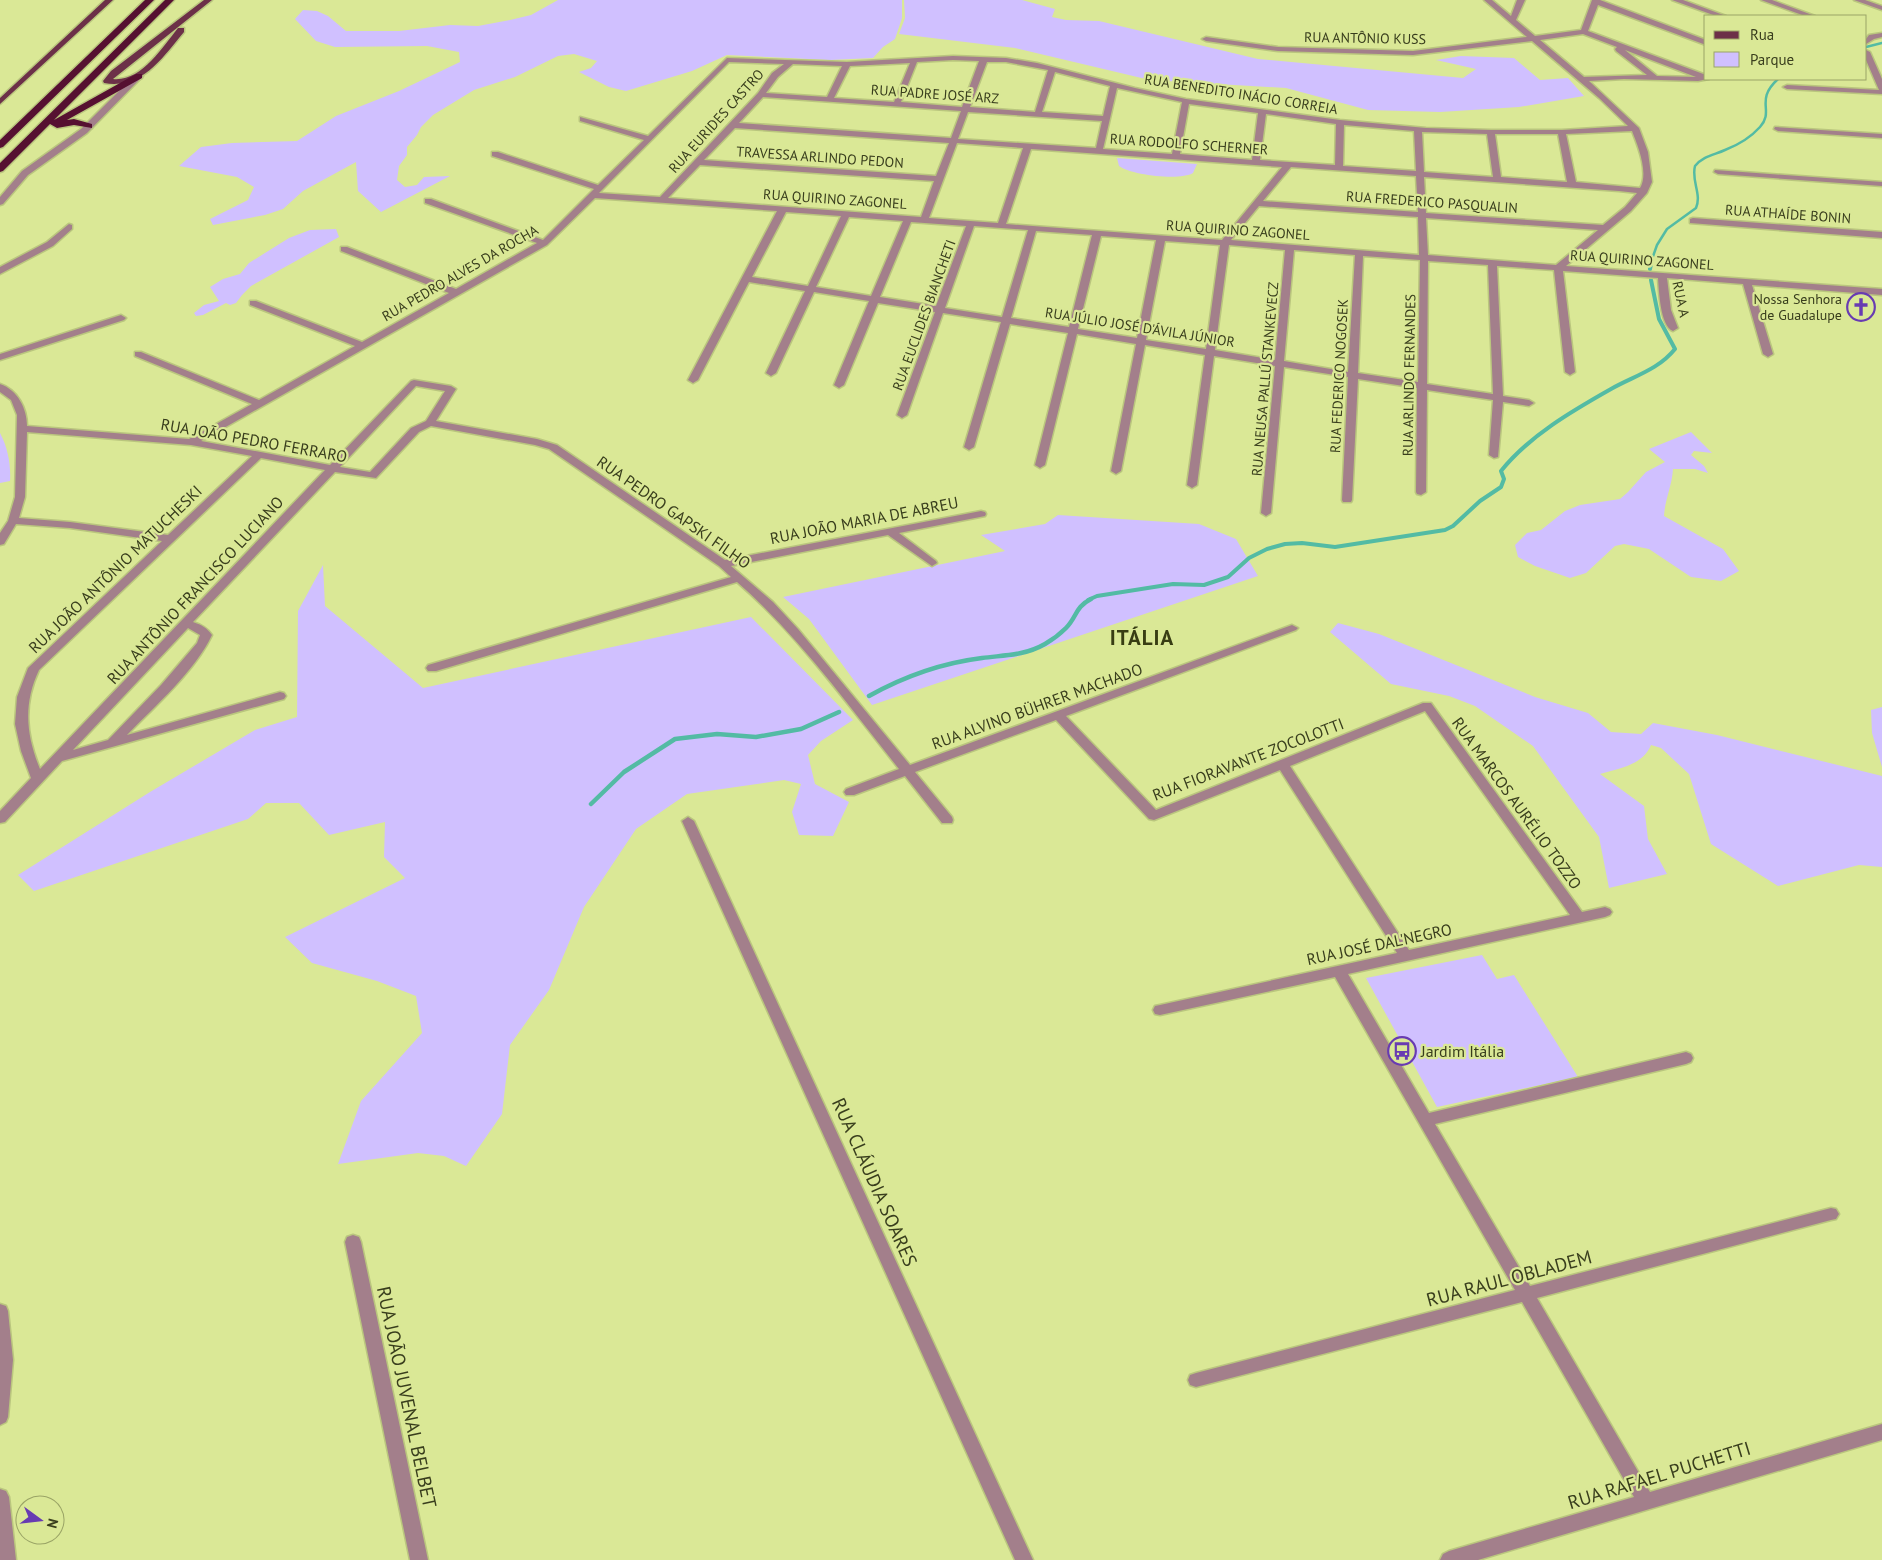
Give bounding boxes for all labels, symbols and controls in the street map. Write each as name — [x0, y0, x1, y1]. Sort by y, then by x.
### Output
legend — [1704, 15, 1867, 80]
text: Rua — [1750, 25, 1774, 44]
street label: RUA ANTÔNIO KUSS — [1304, 28, 1426, 48]
text: Parque — [1750, 50, 1794, 69]
street label: RUA EURIDES CASTRO — [664, 65, 768, 177]
street label: RUA BENEDITO INÁCIO CORREIA — [1143, 70, 1340, 118]
street label: RUA PADRE JOSÉ ARZ — [870, 81, 1000, 107]
street label: RUA RODOLFO SCHERNER — [1109, 129, 1269, 159]
street label: TRAVESSA ARLINDO PEDON — [736, 142, 904, 172]
street label: RUA QUIRINO ZAGONEL — [763, 185, 907, 213]
street label: RUA FREDERICO PASQUALIN — [1346, 187, 1518, 217]
street label: RUA ATHAÍDE BONIN — [1724, 201, 1852, 227]
street label: RUA QUIRINO ZAGONEL — [1166, 216, 1310, 244]
street label: RUA PEDRO ALVES DA ROCHA — [379, 220, 542, 325]
street label: RUA EUCLIDES BIANCHETI — [888, 237, 960, 393]
street label: RUA QUIRINO ZAGONEL — [1570, 246, 1714, 274]
street label: RUA A — [1668, 279, 1694, 320]
street label: RUA NEUSA PALLÚ STANKEVECZ — [1248, 281, 1282, 477]
place label: Nossa Senhora de Guadalupe — [1754, 290, 1842, 324]
church icon: Nossa Senhora de Guadalupe — [1846, 292, 1876, 322]
street label: RUA ARLINDO FERNANDES — [1399, 294, 1419, 456]
street label: RUA FEDERICO NOGOSEK — [1326, 298, 1352, 453]
street label: RUA JÚLIO JOSÉ D'ÁVILA JÚNIOR — [1044, 303, 1236, 351]
street label: RUA JOÃO PEDRO FERRARO — [159, 414, 349, 466]
street label: RUA PEDRO GAPSKI FILHO — [593, 451, 755, 573]
street label: RUA JOÃO ANTÔNIO MATUCHESKI — [24, 481, 206, 657]
street label: RUA ANTÔNIO FRANCISCO LUCIANO — [103, 492, 287, 688]
street label: RUA JOÃO MARIA DE ABREU — [768, 492, 960, 548]
district label: ITÁLIA — [1110, 624, 1174, 651]
street label: RUA ALVINO BÜHRER MACHADO — [929, 658, 1145, 754]
street label: RUA FIORAVANTE ZOCOLOTTI — [1149, 713, 1347, 805]
street label: RUA MARCOS AURÉLIO TOZZO — [1448, 713, 1586, 893]
street label: RUA JOSÉ DAL'NEGRO — [1305, 919, 1454, 969]
bus stop icon: Jardim Itália — [1387, 1036, 1417, 1066]
place label: Jardim Itália — [1420, 1041, 1504, 1061]
street label: RUA CLÁUDIA SOARES — [827, 1094, 923, 1270]
street label: RUA RAUL OBLADEM — [1424, 1244, 1594, 1312]
street label: RUA JOÃO JUVENAL BELBET — [372, 1284, 442, 1510]
street label: RUA RAFAEL PUCHETTI — [1565, 1436, 1753, 1514]
north arrow — [15, 1495, 65, 1545]
text: N — [43, 1517, 62, 1530]

